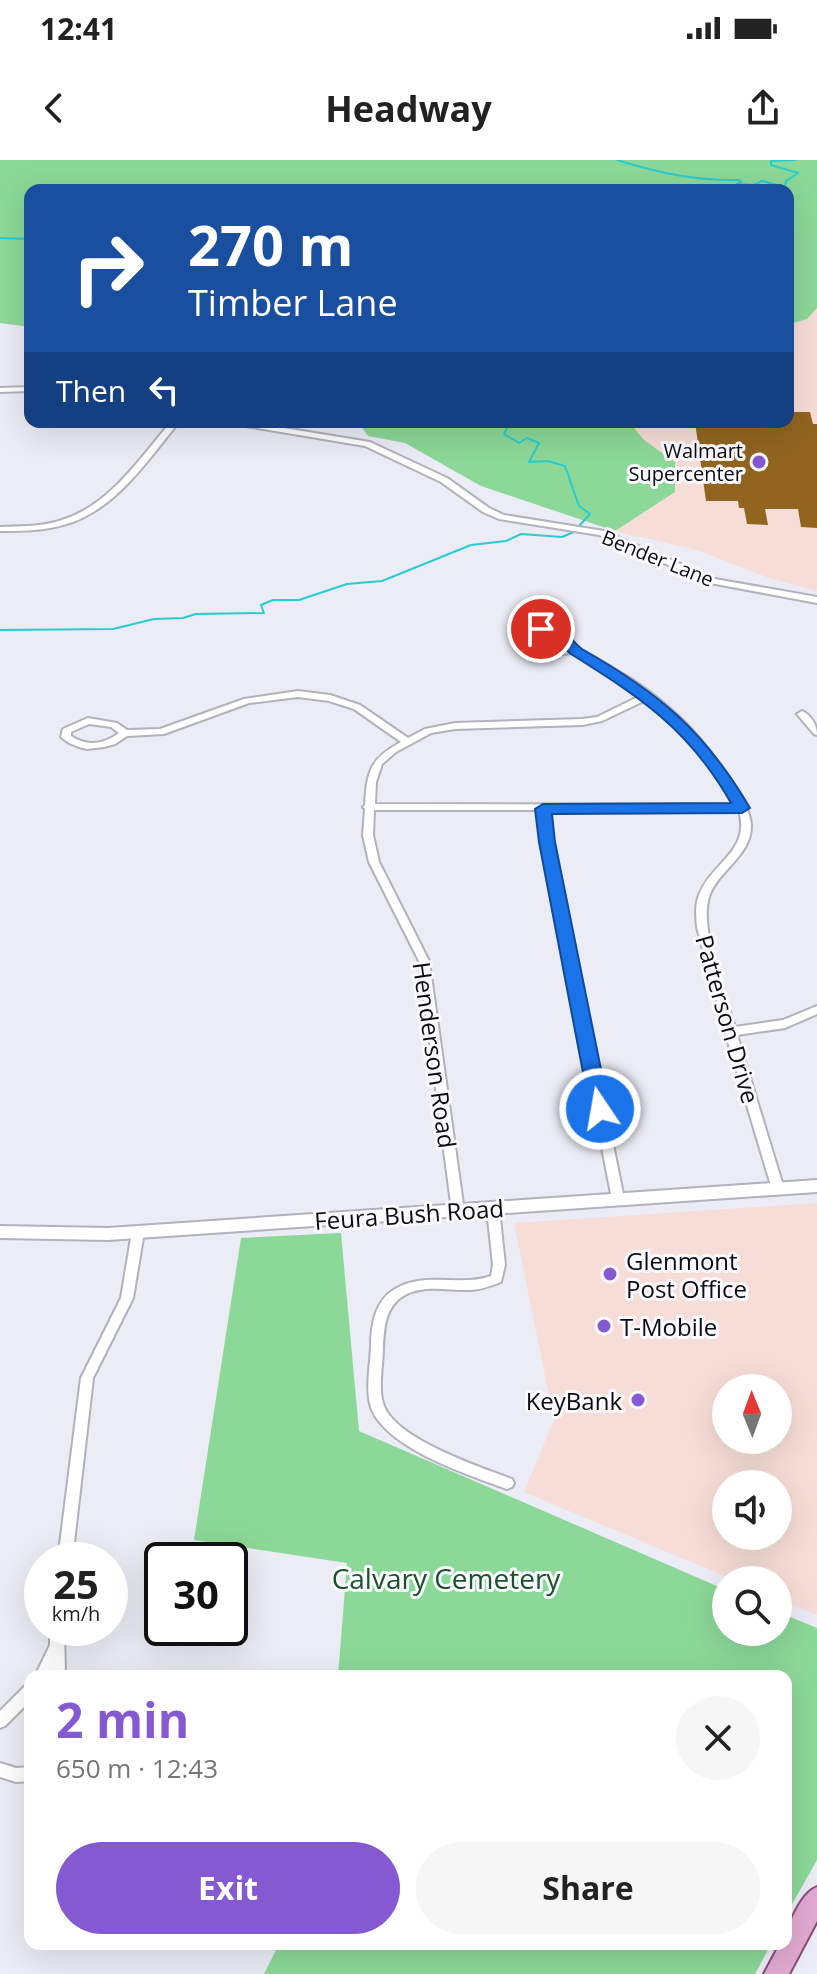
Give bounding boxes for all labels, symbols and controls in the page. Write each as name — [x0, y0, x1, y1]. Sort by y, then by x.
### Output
text: 12:41 — [40, 8, 117, 49]
text: Headway — [325, 84, 492, 133]
icon: back — [32, 86, 76, 130]
icon: share — [741, 86, 785, 130]
text: 270 m — [188, 206, 354, 282]
icon: right — [56, 216, 160, 320]
text: Timber Lane — [188, 278, 398, 327]
icon: left — [142, 368, 186, 412]
text: Then — [56, 370, 126, 411]
place label: Walmart Supercenter — [629, 437, 743, 487]
marker: Walmart Supercenter — [750, 453, 768, 471]
street label: Bender Lane — [598, 523, 718, 593]
pin — [507, 595, 575, 663]
icon: arrive — [519, 607, 563, 651]
street label: Patterson Drive — [688, 931, 768, 1107]
street label: Henderson Road — [406, 960, 464, 1150]
position arrow — [558, 1067, 642, 1151]
street label: Feura Bush Road — [313, 1191, 505, 1237]
place label: Glenmont Post Office — [626, 1244, 747, 1305]
marker: Glenmont Post Office — [601, 1265, 619, 1283]
place label: T-Mobile — [620, 1310, 717, 1343]
marker: T-Mobile — [595, 1317, 613, 1335]
north arrow — [712, 1374, 792, 1454]
map controls — [712, 1374, 792, 1646]
place label: KeyBank — [526, 1384, 622, 1417]
marker: KeyBank — [629, 1391, 647, 1409]
button: sound — [712, 1470, 792, 1550]
speed limit sign: 30 — [144, 1542, 248, 1646]
text: 25 — [53, 1556, 99, 1611]
park label: Calvary Cemetery — [332, 1559, 561, 1597]
button: search — [712, 1566, 792, 1646]
text: km/h — [52, 1600, 100, 1627]
text: 2 min — [56, 1687, 189, 1752]
button: close — [676, 1696, 760, 1780]
text: 650 m · 12:43 — [56, 1750, 218, 1786]
button: Exit — [56, 1842, 400, 1934]
button: Share — [416, 1842, 760, 1934]

